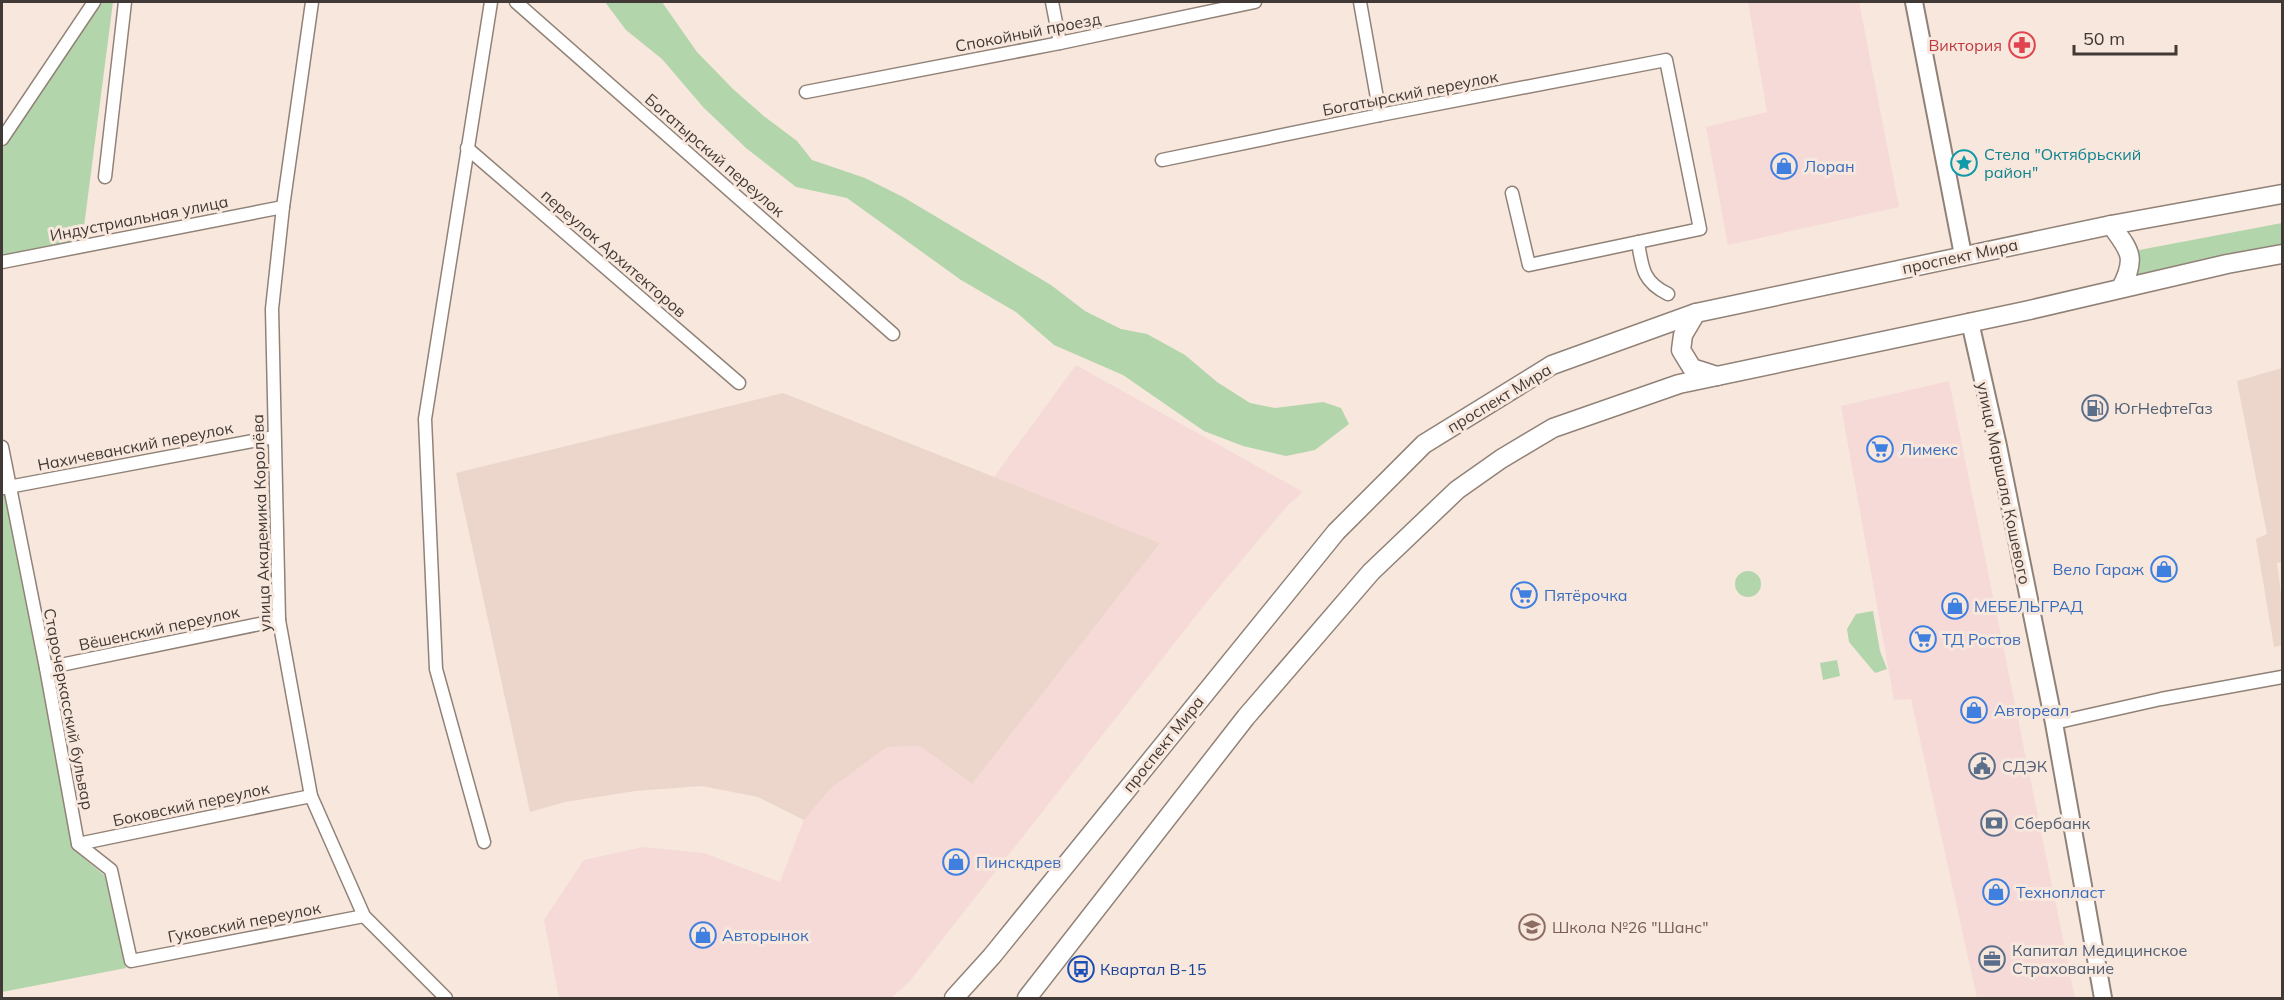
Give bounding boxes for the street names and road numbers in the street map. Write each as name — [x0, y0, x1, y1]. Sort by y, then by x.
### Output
street label: Спокойный проезд — [954, 8, 1103, 56]
street label: Богатырский переулок — [1321, 66, 1500, 120]
street label: Богатырский переулок — [641, 89, 789, 221]
street label: переулок Архитекторов — [537, 185, 691, 321]
street label: Индустриальная улица — [48, 191, 230, 245]
street label: проспект Мира — [1900, 234, 2020, 278]
street label: проспект Мира — [1443, 359, 1555, 437]
street label: улица Маршала Кошевого — [1973, 380, 2035, 586]
street label: улица Академика Королёва — [247, 414, 275, 632]
street label: Нахичеванский переулок — [36, 417, 235, 475]
street label: Вёшенский переулок — [77, 601, 241, 655]
street label: Старочеркасский бульвар — [40, 606, 98, 812]
street label: проспект Мира — [1118, 692, 1208, 796]
street label: Боковский переулок — [111, 778, 271, 830]
street label: Гуковский переулок — [166, 897, 322, 947]

